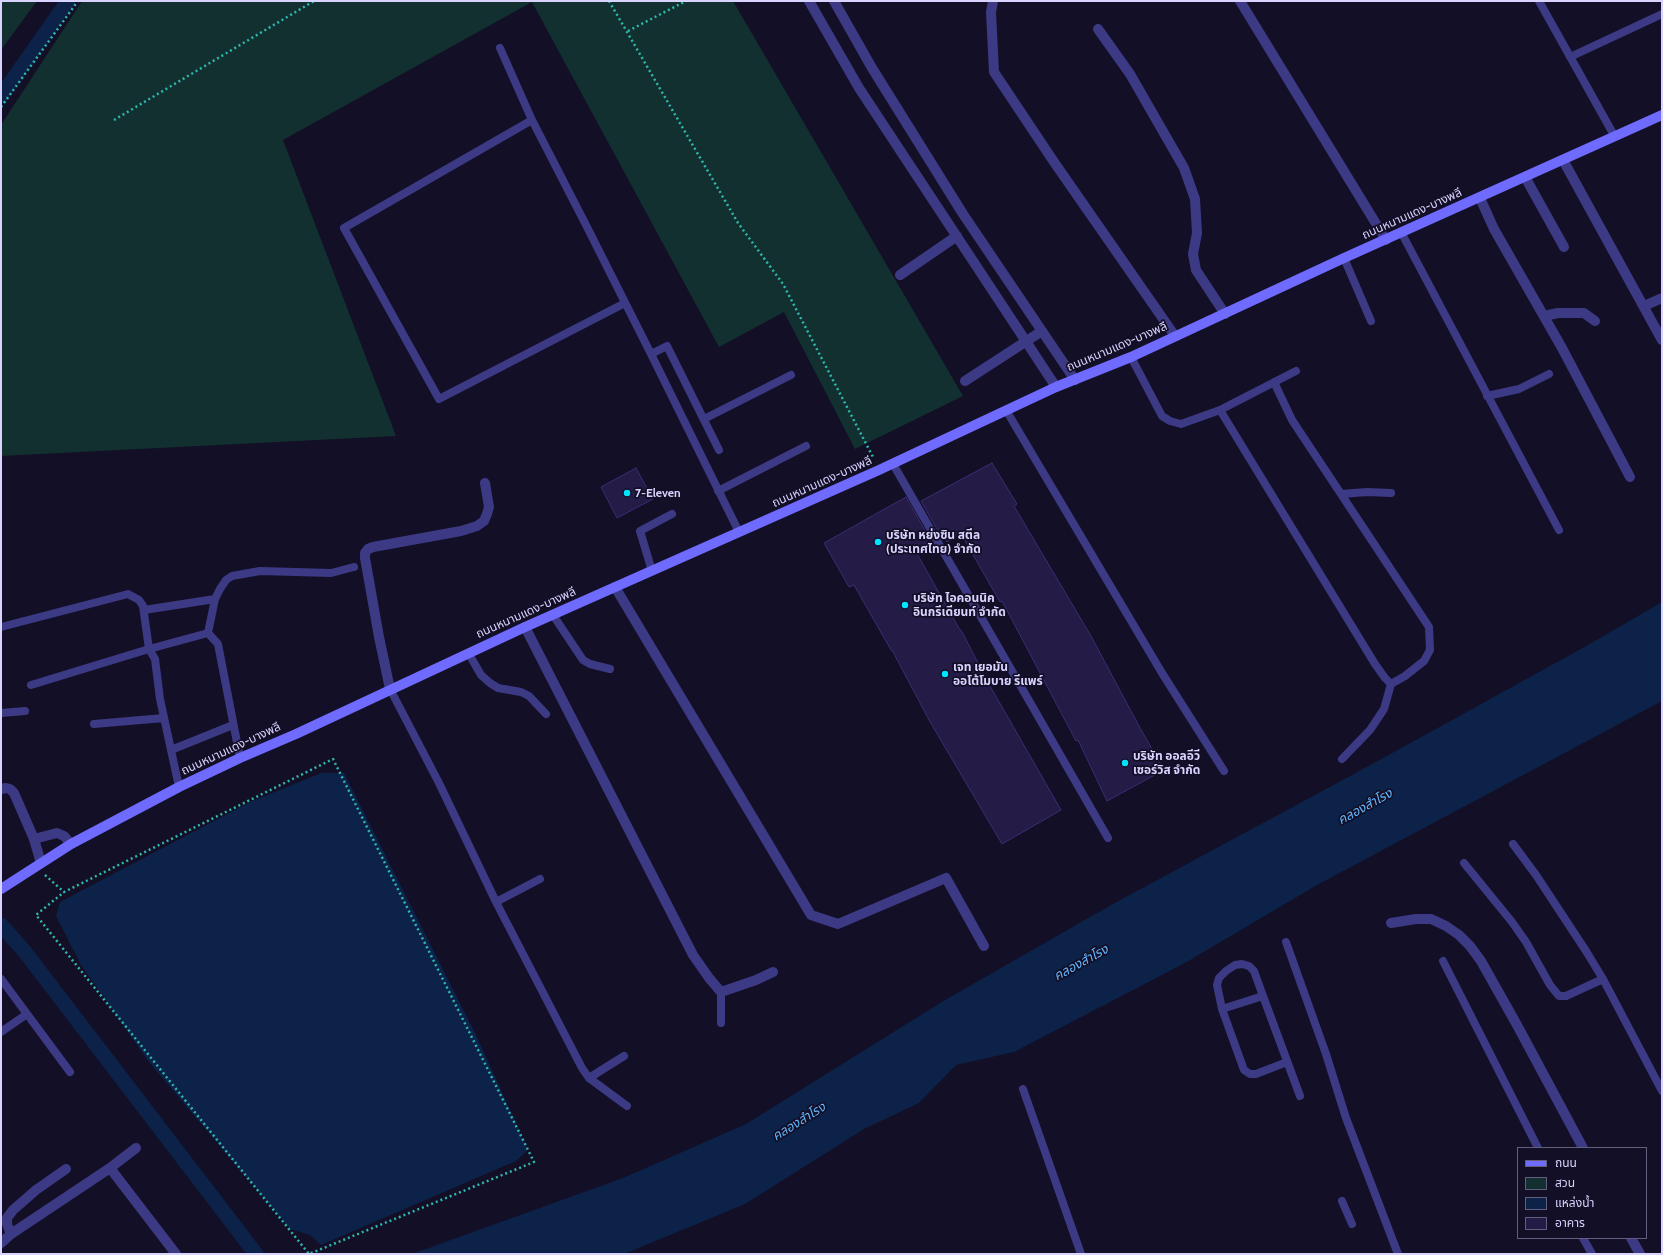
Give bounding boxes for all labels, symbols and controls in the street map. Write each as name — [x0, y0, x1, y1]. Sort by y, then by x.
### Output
street label: ถนนหนามแดง-บางพลี — [1360, 185, 1464, 243]
street label: ถนนหนามแดง-บางพลี — [1065, 319, 1169, 375]
street label: ถนนหนามแดง-บางพลี — [770, 453, 874, 511]
place label: 7-Eleven — [635, 486, 681, 500]
marker: 7-Eleven — [622, 488, 632, 498]
place label: บริษัท หย่งซิน สตีล (ประเทศไทย) จํากัด — [886, 528, 981, 556]
marker: บริษัท หย่งซิน สตีล (ประเทศไทย) จํากัด — [873, 537, 883, 547]
street label: ถนนหนามแดง-บางพลี — [474, 584, 578, 642]
place label: บริษัท ไอคอนนิค อินกรีเดียนท์ จำกัด — [913, 591, 1006, 619]
marker: บริษัท ไอคอนนิค อินกรีเดียนท์ จำกัด — [900, 600, 910, 610]
place label: เจท เยอมัน ออโต้โมบาย รีแพร์ — [953, 660, 1043, 688]
marker: เจท เยอมัน ออโต้โมบาย รีแพร์ — [940, 669, 950, 679]
street label: ถนนหนามแดง-บางพลี — [179, 720, 283, 778]
place label: บริษัท ออลอีวี เซอร์วิส จำกัด — [1133, 749, 1200, 777]
marker: บริษัท ออลอีวี เซอร์วิส จำกัด — [1120, 758, 1130, 768]
water label: คลองสำโรง — [1335, 786, 1395, 828]
water label: คลองสำโรง — [1051, 942, 1111, 984]
water label: คลองสำโรง — [770, 1100, 828, 1144]
legend — [1517, 1147, 1647, 1239]
text: ถนน — [1555, 1155, 1577, 1170]
text: สวน — [1555, 1175, 1575, 1190]
text: แหล่งน้ำ — [1555, 1195, 1594, 1210]
text: อาคาร — [1555, 1215, 1585, 1230]

